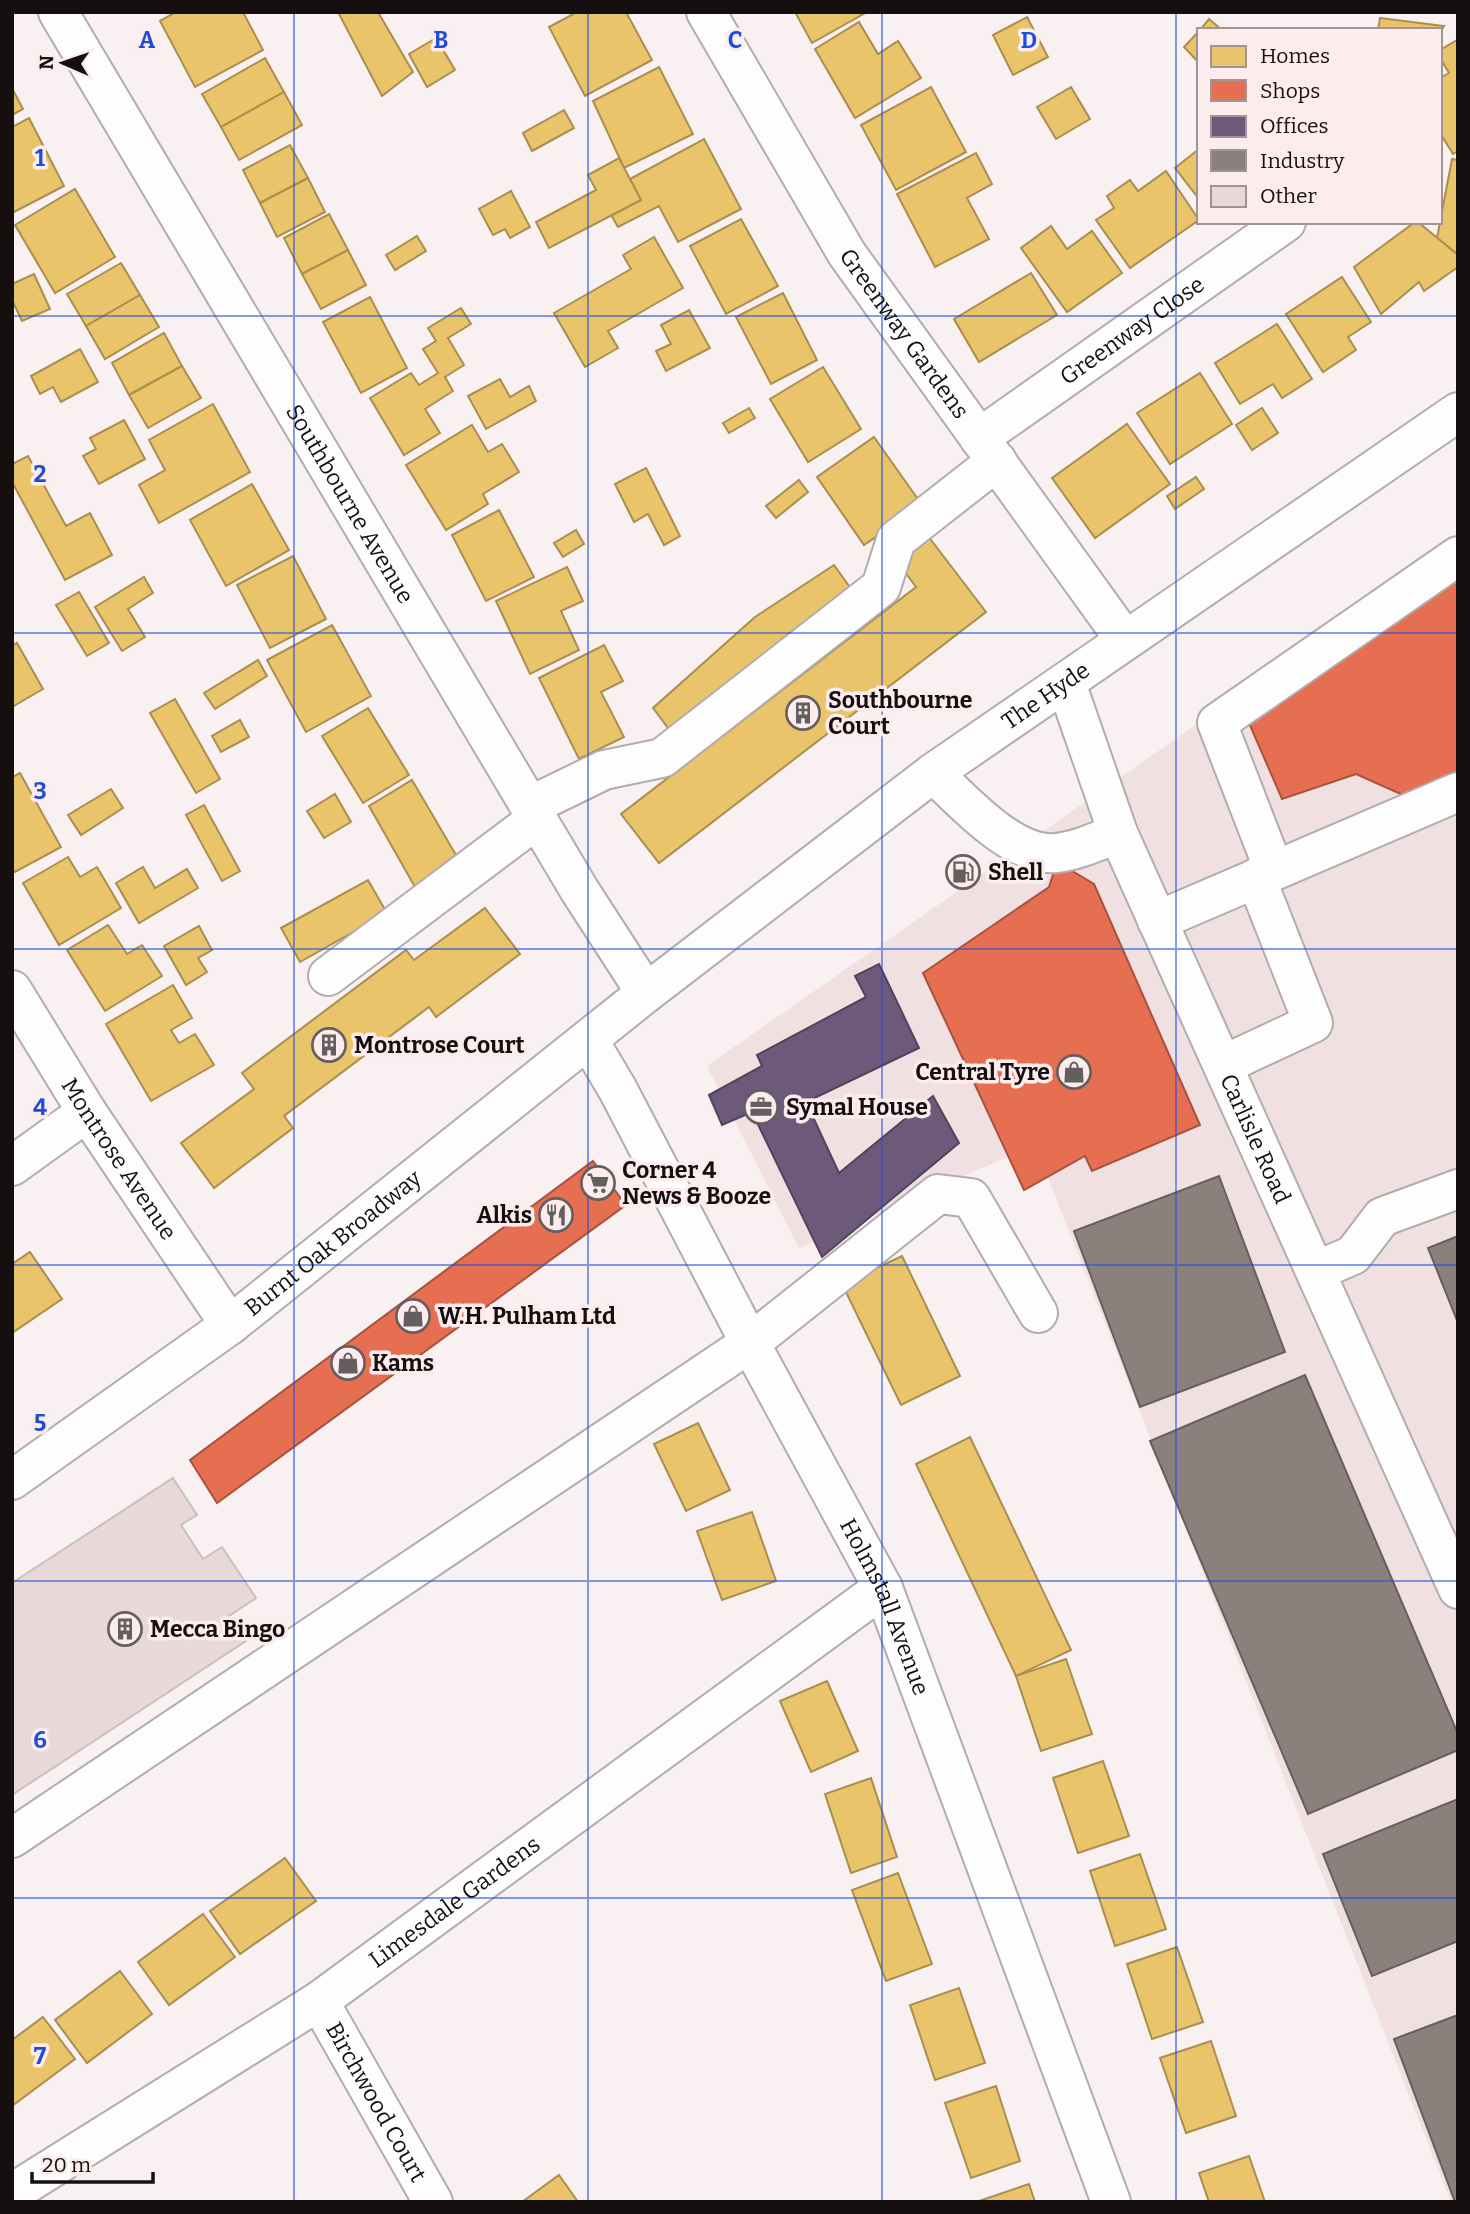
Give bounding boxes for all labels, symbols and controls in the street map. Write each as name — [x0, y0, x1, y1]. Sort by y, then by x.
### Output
text: A — [139, 26, 156, 54]
text: B — [434, 26, 448, 54]
text: C — [728, 26, 742, 54]
text: D — [1021, 26, 1037, 54]
north arrow — [28, 28, 98, 98]
legend — [1197, 28, 1442, 224]
text: Homes — [1260, 43, 1330, 69]
text: N — [35, 54, 58, 70]
text: Shops — [1260, 78, 1320, 104]
text: Offices — [1260, 113, 1329, 139]
text: 1 — [35, 144, 45, 172]
text: Industry — [1260, 148, 1345, 174]
text: Other — [1260, 183, 1317, 209]
street label: Greenway Gardens — [834, 243, 975, 424]
street label: Greenway Close — [1054, 270, 1210, 391]
street label: Southbourne Avenue — [280, 399, 420, 608]
text: 2 — [34, 460, 47, 488]
street label: The Hyde — [996, 656, 1095, 736]
place label: Southbourne Court — [828, 686, 972, 740]
building icon: Southbourne Court — [784, 694, 822, 732]
text: 3 — [33, 777, 47, 805]
fuel station icon: Shell — [944, 853, 982, 891]
place label: Shell — [988, 858, 1043, 886]
building icon: Montrose Court — [310, 1026, 348, 1064]
place label: Montrose Court — [354, 1031, 525, 1059]
shop icon: Central Tyre — [1055, 1053, 1093, 1091]
place label: Central Tyre — [915, 1058, 1050, 1086]
street label: Carlisle Road — [1214, 1070, 1297, 1208]
street label: Montrose Avenue — [56, 1073, 183, 1245]
office icon: Symal House — [742, 1088, 780, 1126]
text: 4 — [33, 1093, 47, 1121]
place label: Symal House — [786, 1093, 928, 1121]
place label: Corner 4 News & Booze — [622, 1156, 771, 1210]
street label: Burnt Oak Broadway — [239, 1163, 427, 1322]
supermarket icon: Corner 4 News & Booze — [579, 1164, 617, 1202]
restaurant icon: Alkis — [537, 1196, 575, 1234]
place label: Alkis — [477, 1201, 532, 1229]
shop icon: W.H. Pulham Ltd — [394, 1297, 432, 1335]
place label: W.H. Pulham Ltd — [438, 1302, 616, 1330]
shop icon: Kams — [329, 1344, 367, 1382]
place label: Kams — [372, 1349, 434, 1377]
text: 5 — [34, 1409, 46, 1437]
street label: Holmstall Avenue — [834, 1513, 935, 1699]
building icon: Mecca Bingo — [106, 1610, 144, 1648]
place label: Mecca Bingo — [150, 1615, 285, 1643]
text: 6 — [33, 1726, 47, 1754]
street label: Limesdale Gardens — [363, 1830, 546, 1974]
street label: Birchwood Court — [320, 2017, 433, 2187]
text: 7 — [34, 2042, 47, 2070]
scale bar — [32, 2140, 152, 2184]
text: 20 m — [42, 2152, 91, 2178]

